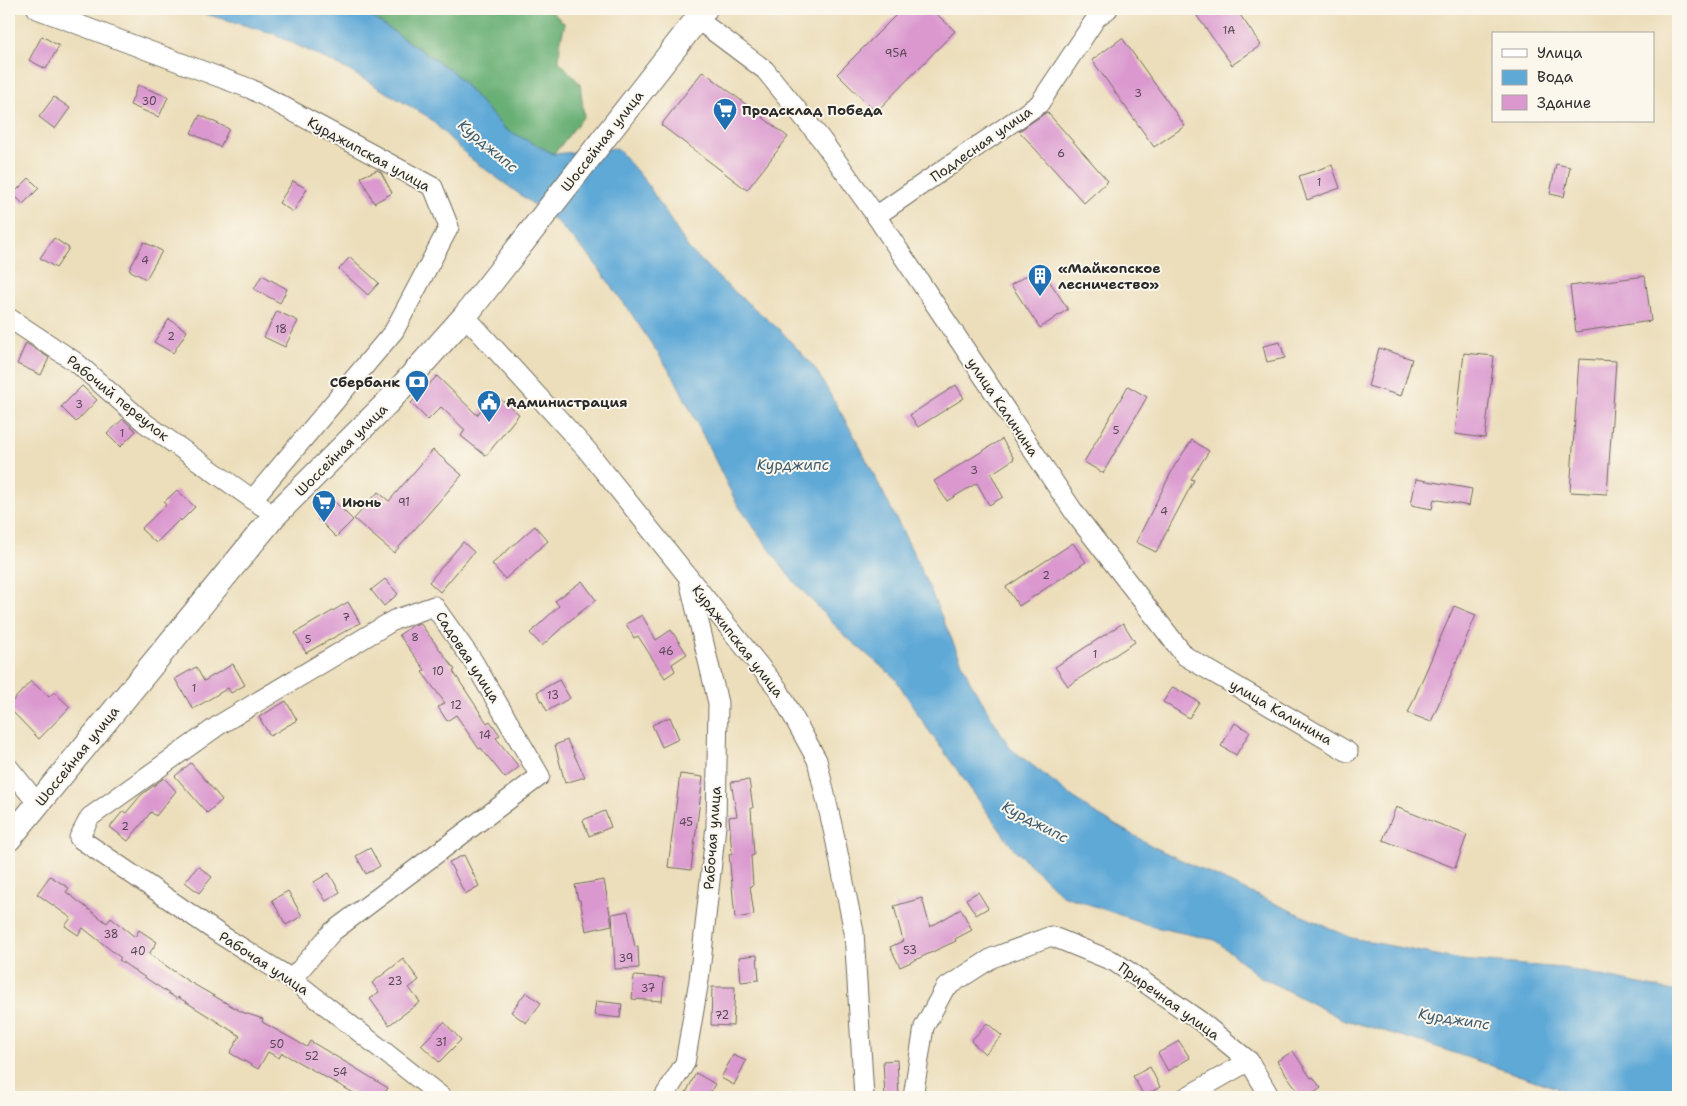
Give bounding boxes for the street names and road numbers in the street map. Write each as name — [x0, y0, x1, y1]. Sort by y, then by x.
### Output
street label: Шоссейная улица — [557, 86, 647, 195]
street label: Подлесная улица — [927, 102, 1036, 186]
street label: Курджипская улица — [304, 113, 434, 195]
street label: Рабочий переулок — [63, 351, 173, 445]
street label: улица Калинина — [963, 354, 1043, 460]
street label: Шоссейная улица — [291, 400, 391, 500]
street label: Курджипская улица — [688, 581, 788, 701]
street label: Садовая улица — [432, 608, 504, 706]
street label: улица Калинина — [1226, 675, 1336, 749]
street label: Шоссейная улица — [31, 702, 123, 810]
street label: Рабочая улица — [699, 785, 725, 890]
street label: Рабочая улица — [216, 927, 313, 999]
street label: Приречная улица — [1115, 958, 1223, 1044]

